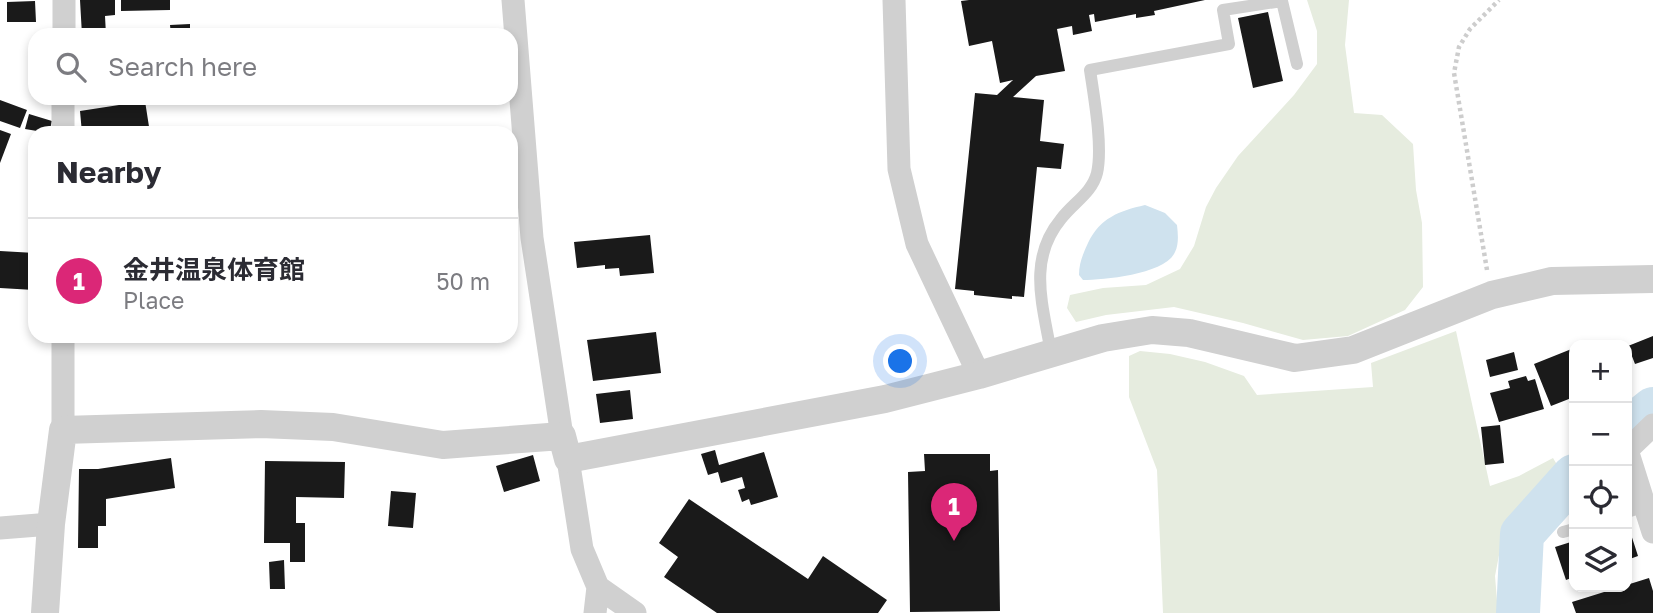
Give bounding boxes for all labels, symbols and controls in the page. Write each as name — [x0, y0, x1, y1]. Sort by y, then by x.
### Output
search box — [28, 28, 518, 105]
icon: search — [52, 48, 90, 86]
text: Search here — [108, 51, 257, 82]
text: Nearby — [56, 154, 161, 190]
text: 金井温泉体育館 — [123, 254, 305, 285]
text: 1 — [73, 267, 85, 295]
text: 50 m — [436, 267, 490, 295]
text: Place — [123, 286, 184, 314]
map controls — [1569, 340, 1632, 592]
button: + — [1569, 340, 1632, 403]
your location — [883, 344, 917, 378]
button: − — [1569, 403, 1632, 466]
button: locate — [1569, 466, 1632, 529]
pin: 1 — [931, 483, 977, 541]
button: layers — [1569, 529, 1632, 592]

